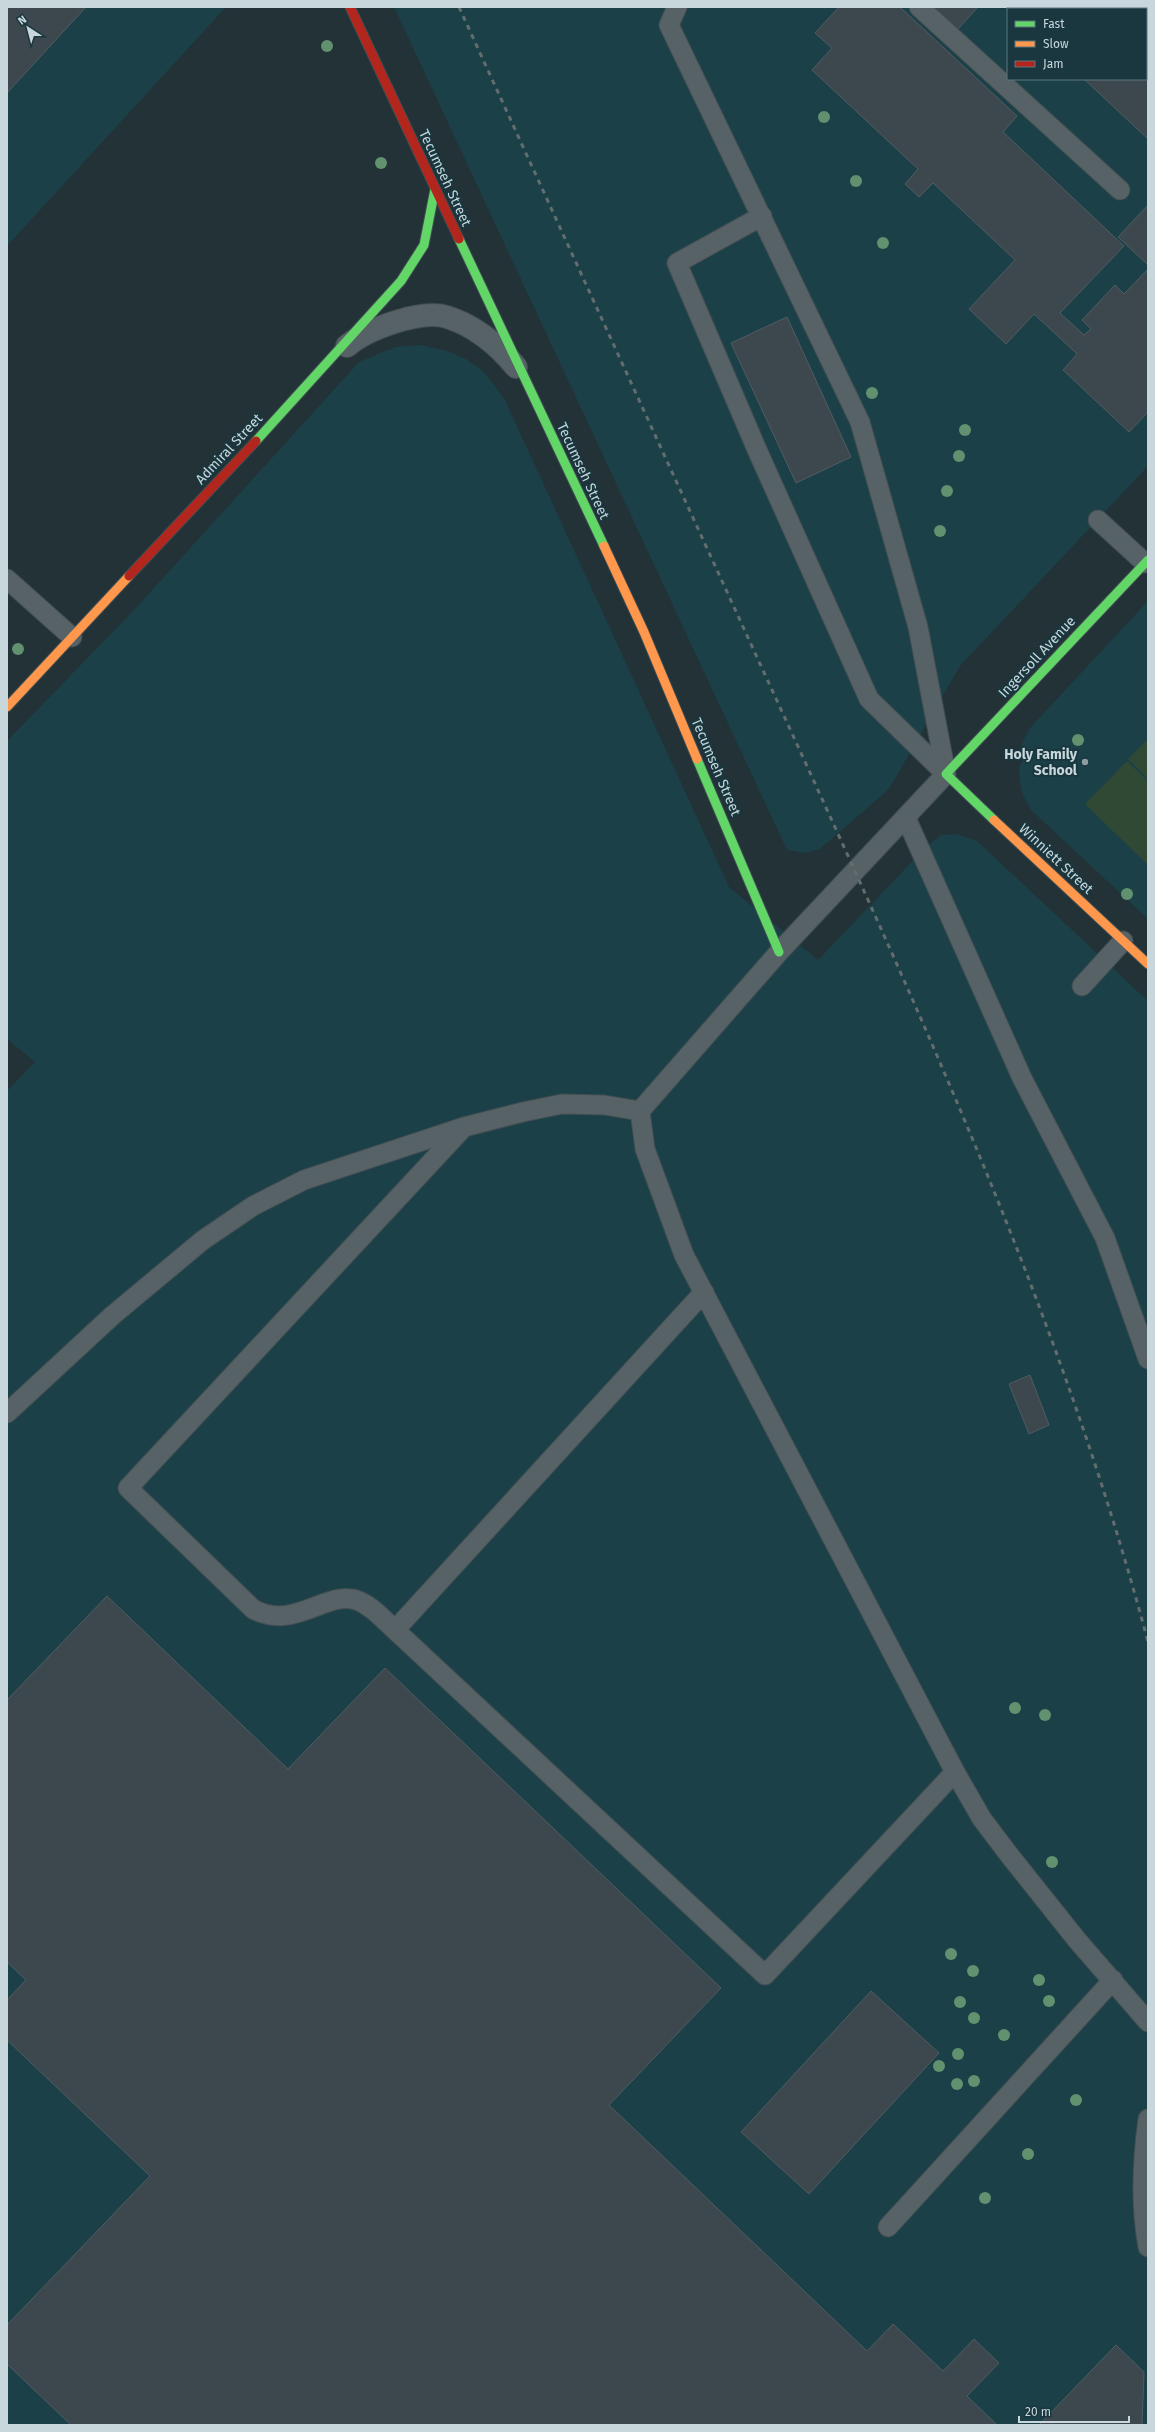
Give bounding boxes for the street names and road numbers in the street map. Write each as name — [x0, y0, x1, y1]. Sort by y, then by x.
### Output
street label: Tecumseh Street — [415, 127, 475, 230]
street label: Admiral Street — [192, 409, 267, 488]
street label: Tecumseh Street — [553, 420, 613, 523]
street label: Ingersoll Avenue — [995, 613, 1079, 701]
street label: Tecumseh Street — [688, 715, 745, 819]
street label: Winniett Street — [1015, 820, 1097, 898]

